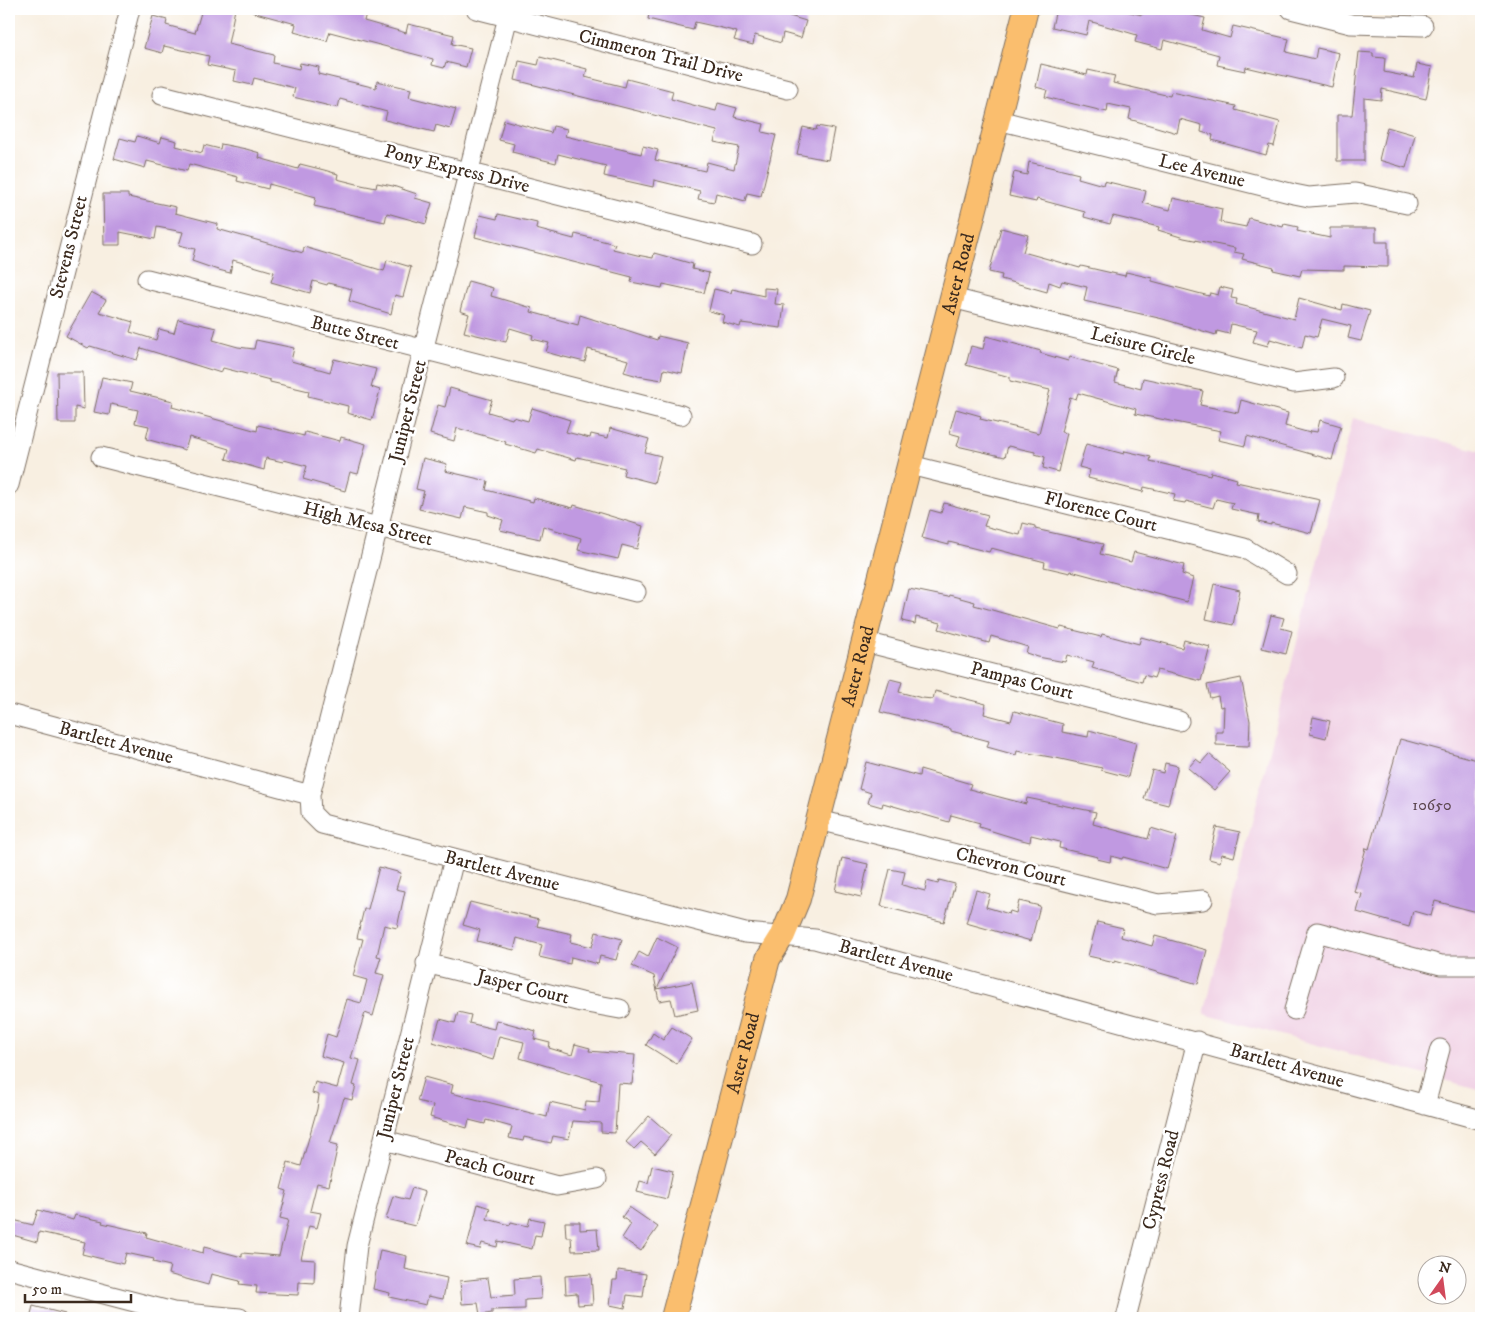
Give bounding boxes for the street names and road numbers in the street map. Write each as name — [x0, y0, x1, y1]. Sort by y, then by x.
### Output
street label: Cimmeron Trail Drive — [576, 24, 746, 88]
street label: Pony Express Drive — [382, 140, 532, 198]
street label: Lee Avenue — [1156, 149, 1248, 193]
street label: Stevens Street — [45, 193, 93, 301]
street label: Aster Road — [937, 230, 980, 317]
street label: Butte Street — [308, 311, 402, 355]
street label: Leisure Circle — [1088, 322, 1198, 370]
street label: Juniper Street — [384, 357, 432, 467]
street label: Florence Court — [1042, 487, 1160, 537]
street label: High Mesa Street — [301, 497, 435, 551]
street label: Aster Road — [836, 623, 879, 709]
street label: Pampas Court — [968, 657, 1076, 705]
street label: Bartlett Avenue — [56, 717, 176, 769]
street label: Chevron Court — [953, 842, 1069, 892]
street label: Bartlett Avenue — [442, 846, 562, 896]
street label: Bartlett Avenue — [836, 935, 956, 987]
street label: Jasper Court — [472, 964, 572, 1010]
street label: Aster Road — [721, 1010, 765, 1096]
street label: Juniper Street — [372, 1034, 420, 1144]
street label: Bartlett Avenue — [1227, 1039, 1347, 1093]
street label: Cypress Road — [1138, 1127, 1185, 1232]
street label: Peach Court — [442, 1145, 538, 1191]

